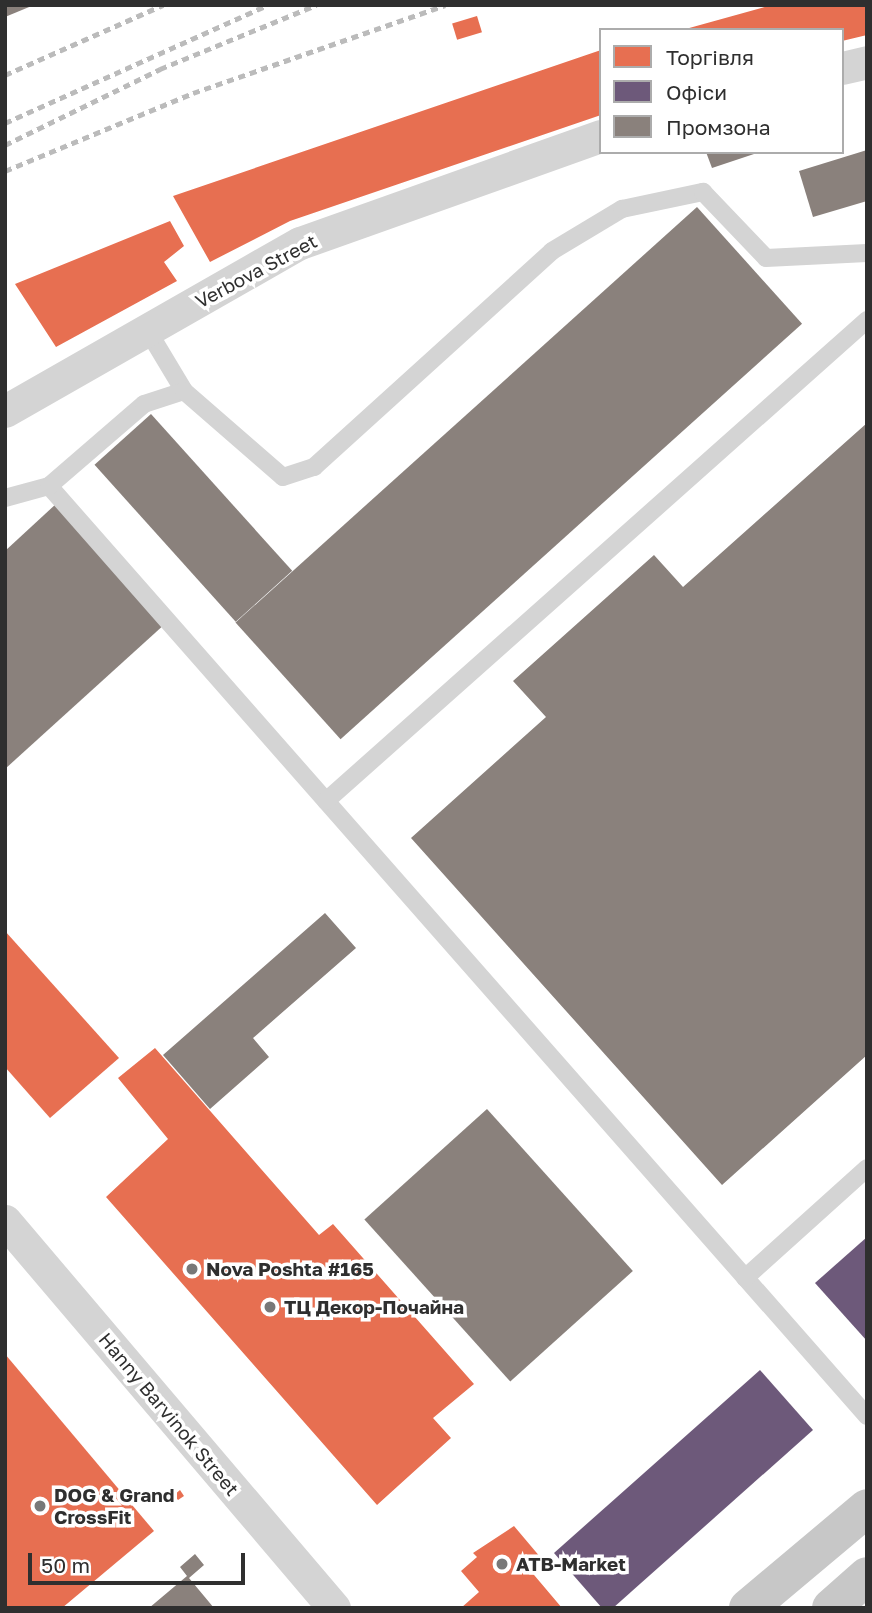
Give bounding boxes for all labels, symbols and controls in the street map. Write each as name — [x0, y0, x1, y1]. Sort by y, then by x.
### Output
legend — [599, 28, 844, 154]
text: Торгівля — [666, 44, 754, 70]
text: Офіси — [666, 79, 727, 105]
text: Промзона — [666, 114, 771, 140]
street label: Verbova Street — [191, 229, 321, 313]
place label: Nova Poshta #165 — [206, 1258, 374, 1280]
marker: Nova Poshta #165 — [184, 1261, 200, 1277]
place label: ТЦ Декор-Почайна — [284, 1296, 464, 1318]
marker: ТЦ Декор-Почайна — [262, 1299, 278, 1315]
street label: Hanny Barvinok Street — [94, 1328, 244, 1500]
place label: DOG & Grand CrossFit — [54, 1484, 174, 1528]
marker: DOG & Grand CrossFit — [32, 1498, 48, 1514]
scale bar — [32, 1540, 248, 1584]
text: 50 m — [41, 1552, 90, 1578]
place label: ATB-Market — [516, 1553, 626, 1575]
marker: ATB-Market — [494, 1556, 510, 1572]

